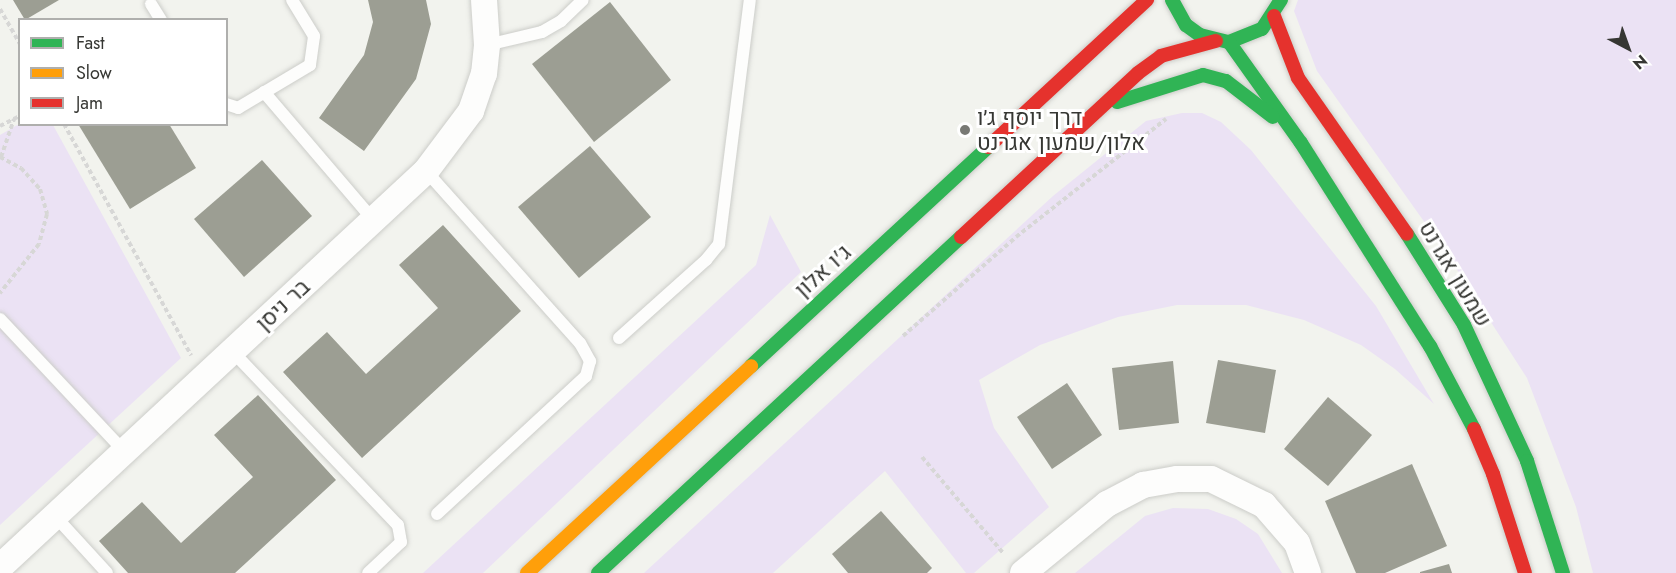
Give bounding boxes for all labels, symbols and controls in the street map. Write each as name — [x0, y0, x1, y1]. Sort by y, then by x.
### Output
legend — [18, 18, 228, 126]
north arrow — [1598, 18, 1658, 78]
text: Fast — [76, 30, 105, 56]
text: N — [1628, 49, 1652, 75]
text: Slow — [76, 60, 112, 86]
text: Jam — [76, 90, 103, 116]
place label: דרך יוסף ג׳ו אלון/שמעון אגרנט — [977, 104, 1145, 156]
marker: דרך יוסף ג׳ו אלון/שמעון אגרנט — [958, 123, 972, 137]
street label: שמעון אגרנט — [1413, 216, 1497, 332]
street label: ג'ו אלון — [790, 239, 856, 303]
street label: בר ניסן — [251, 274, 315, 336]

